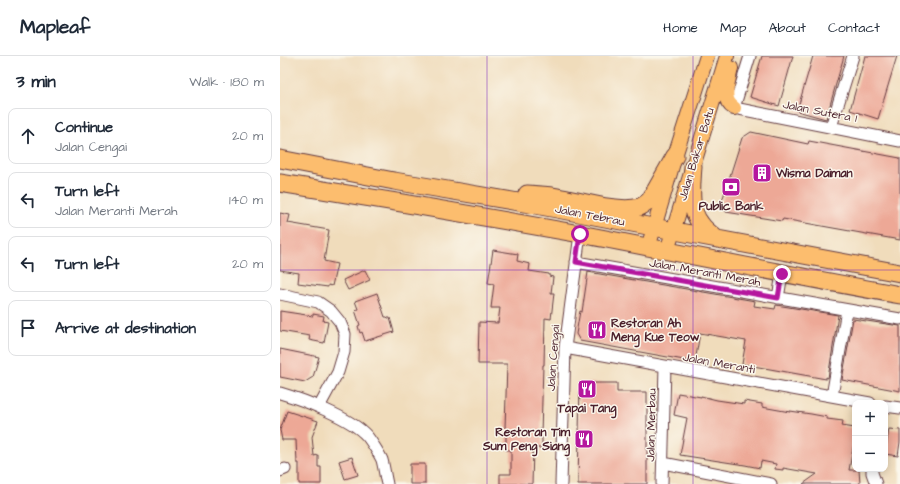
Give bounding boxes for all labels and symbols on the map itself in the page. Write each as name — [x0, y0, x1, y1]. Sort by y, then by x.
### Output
street label: Jalan Sutera 1 — [781, 96, 859, 127]
street label: Jalan Bakar Batu — [674, 106, 719, 203]
building icon: Wisma Daiman — [751, 162, 773, 184]
place label: Wisma Daiman — [775, 165, 853, 182]
bank icon: Public Bank — [720, 176, 742, 198]
place label: Public Bank — [699, 198, 764, 215]
street label: Jalan Tebrau — [554, 200, 626, 231]
route start — [571, 225, 589, 243]
street label: Jalan Meranti Merah — [648, 254, 762, 291]
route end — [773, 265, 791, 283]
place label: Restoran Ah Meng Kue Teow — [611, 315, 700, 348]
restaurant icon: Restoran Ah Meng Kue Teow — [586, 319, 608, 341]
street label: Jalan Cengai — [543, 324, 565, 392]
street label: Jalan Meranti — [681, 349, 757, 378]
restaurant icon: Tapai Tang — [576, 378, 598, 400]
street label: Jalan Merbau — [642, 388, 661, 462]
place label: Tapai Tang — [557, 400, 617, 419]
place label: Restoran Tim Sum Peng Siang — [482, 424, 571, 457]
restaurant icon: Restoran Tim Sum Peng Siang — [573, 428, 595, 450]

